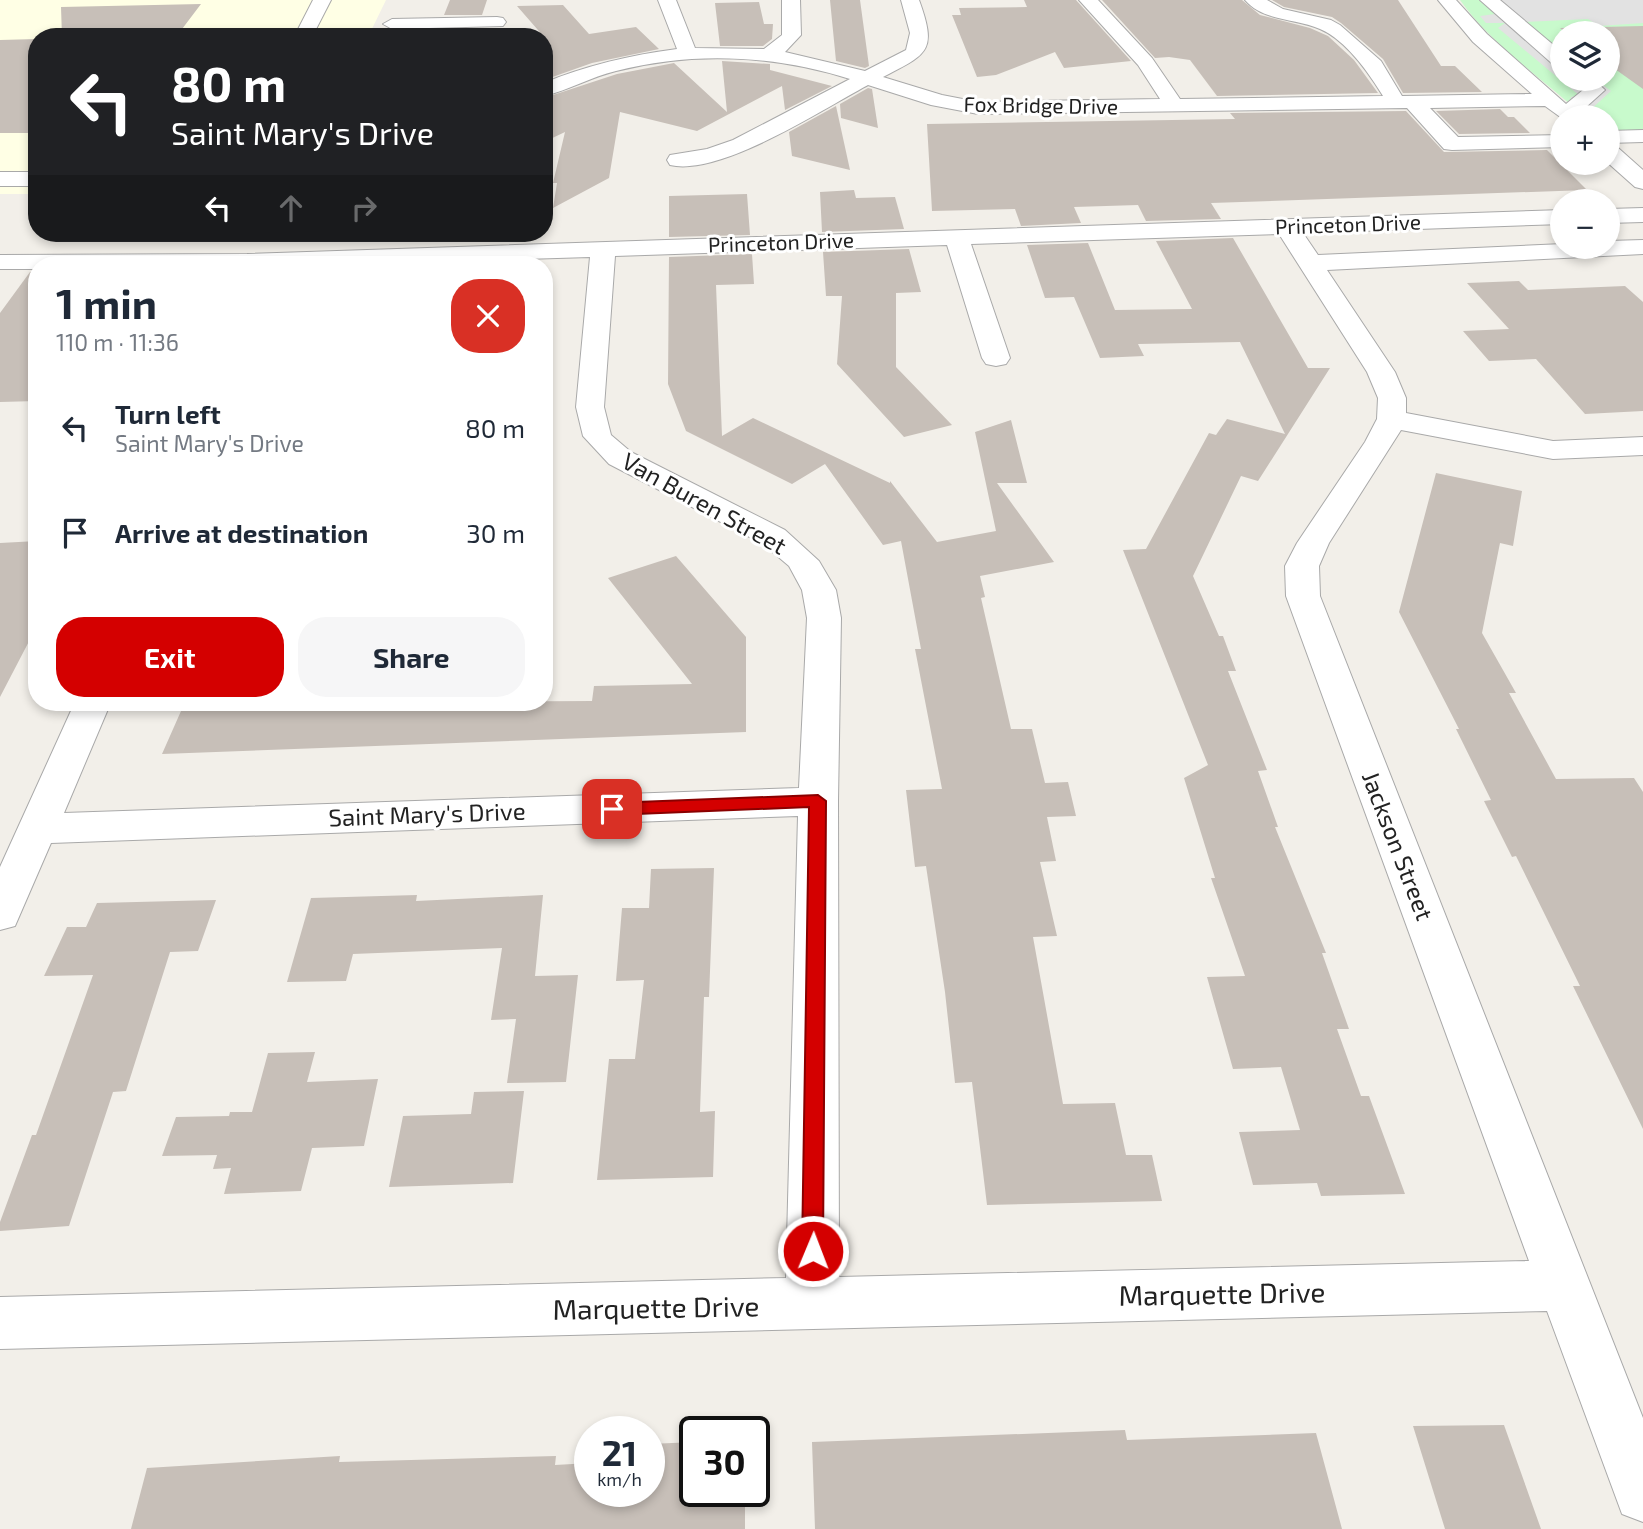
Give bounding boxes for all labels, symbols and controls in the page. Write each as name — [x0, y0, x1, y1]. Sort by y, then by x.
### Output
map controls — [1550, 21, 1620, 259]
button: layers — [1550, 21, 1620, 91]
text: 80 m — [171, 53, 286, 112]
icon: left — [56, 56, 147, 147]
street label: Fox Bridge Drive — [964, 91, 1119, 118]
button: + — [1550, 105, 1620, 175]
text: Saint Mary's Drive — [171, 113, 434, 151]
icon: left — [199, 189, 237, 227]
icon: ahead — [272, 189, 310, 227]
icon: right — [345, 189, 383, 227]
button: − — [1550, 189, 1620, 259]
street label: Princeton Drive — [1274, 208, 1421, 239]
street label: Princeton Drive — [707, 226, 854, 257]
text: 1 min — [56, 277, 157, 327]
button: close — [451, 279, 525, 353]
text: 110 m · 11:36 — [56, 328, 179, 356]
text: Turn left — [115, 398, 221, 429]
icon: left — [56, 409, 94, 447]
text: 80 m — [465, 412, 525, 443]
text: Saint Mary's Drive — [115, 429, 304, 457]
street label: Van Buren Street — [618, 446, 792, 560]
icon: arrive — [56, 514, 94, 552]
text: Arrive at destination — [115, 517, 368, 548]
text: 30 m — [466, 517, 525, 548]
button: Exit — [56, 617, 284, 697]
button: Share — [298, 617, 525, 697]
street label: Jackson Street — [1357, 767, 1440, 924]
pin — [582, 779, 642, 839]
icon: arrive — [593, 790, 631, 828]
street label: Saint Mary's Drive — [328, 796, 526, 831]
position arrow — [776, 1214, 850, 1288]
street label: Marquette Drive — [1118, 1274, 1326, 1312]
street label: Marquette Drive — [552, 1288, 760, 1326]
speed limit sign: 30 — [679, 1416, 770, 1507]
text: 21 — [602, 1431, 637, 1473]
text: km/h — [597, 1468, 642, 1490]

